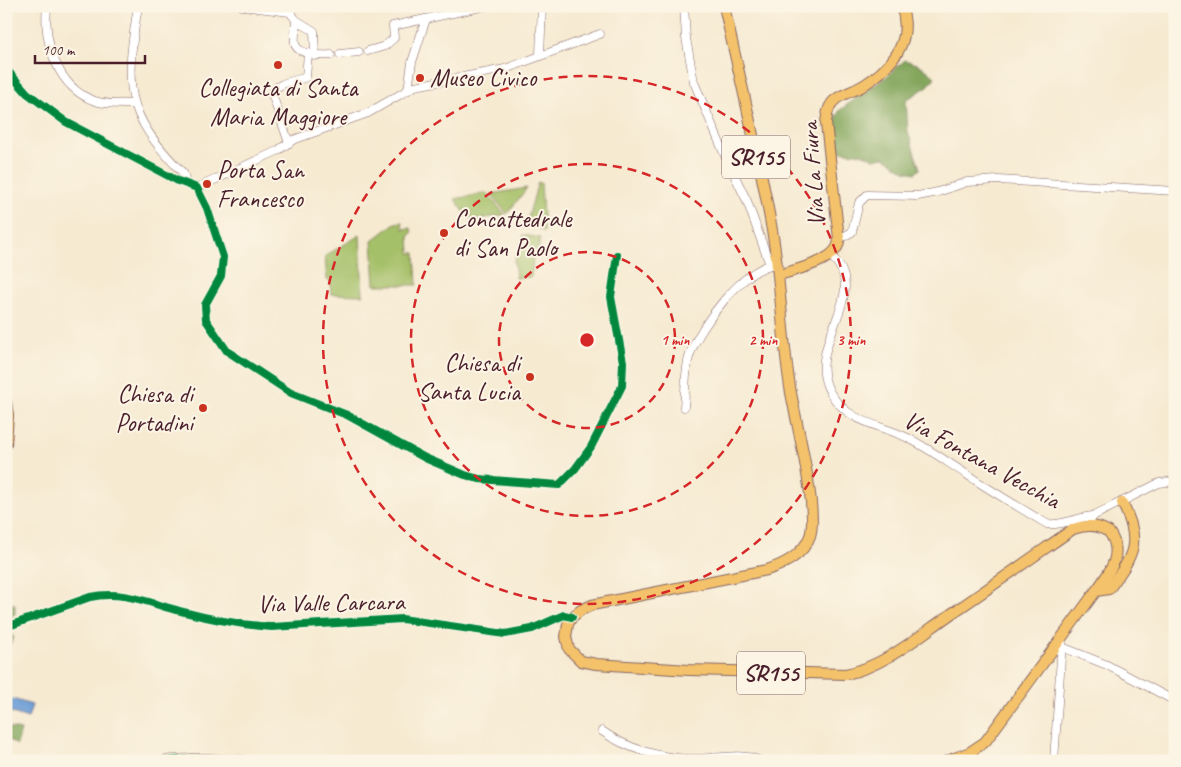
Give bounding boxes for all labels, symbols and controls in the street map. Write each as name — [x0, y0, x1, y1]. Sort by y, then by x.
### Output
scale bar — [35, 32, 145, 64]
text: 100 m — [42, 41, 76, 60]
marker: Collegiata di Santa Maria Maggiore — [272, 59, 284, 71]
place label: Museo Civico — [430, 62, 538, 94]
place label: Collegiata di Santa Maria Maggiore — [199, 72, 359, 133]
marker: Museo Civico — [414, 72, 426, 84]
street label: Via La Fiura — [793, 118, 833, 227]
road number: SR155 — [722, 136, 790, 178]
place label: Porta San Francesco — [217, 154, 305, 215]
marker: Porta San Francesco — [201, 178, 213, 190]
place label: Concattedrale di San Paolo — [454, 203, 573, 264]
marker: Concattedrale di San Paolo — [438, 227, 450, 239]
centre of rings — [578, 331, 596, 349]
text: 1 min — [661, 331, 690, 350]
text: 2 min — [749, 331, 778, 350]
text: 3 min — [837, 331, 866, 350]
place label: Chiesa di Santa Lucia — [418, 347, 523, 408]
marker: Chiesa di Santa Lucia — [524, 371, 536, 383]
place label: Chiesa di Portadini — [116, 378, 196, 439]
marker: Chiesa di Portadini — [197, 402, 209, 414]
street label: Via Fontana Vecchia — [898, 404, 1067, 517]
street label: Via Valle Carcara — [257, 586, 407, 620]
road number: SR155 — [737, 651, 805, 694]

